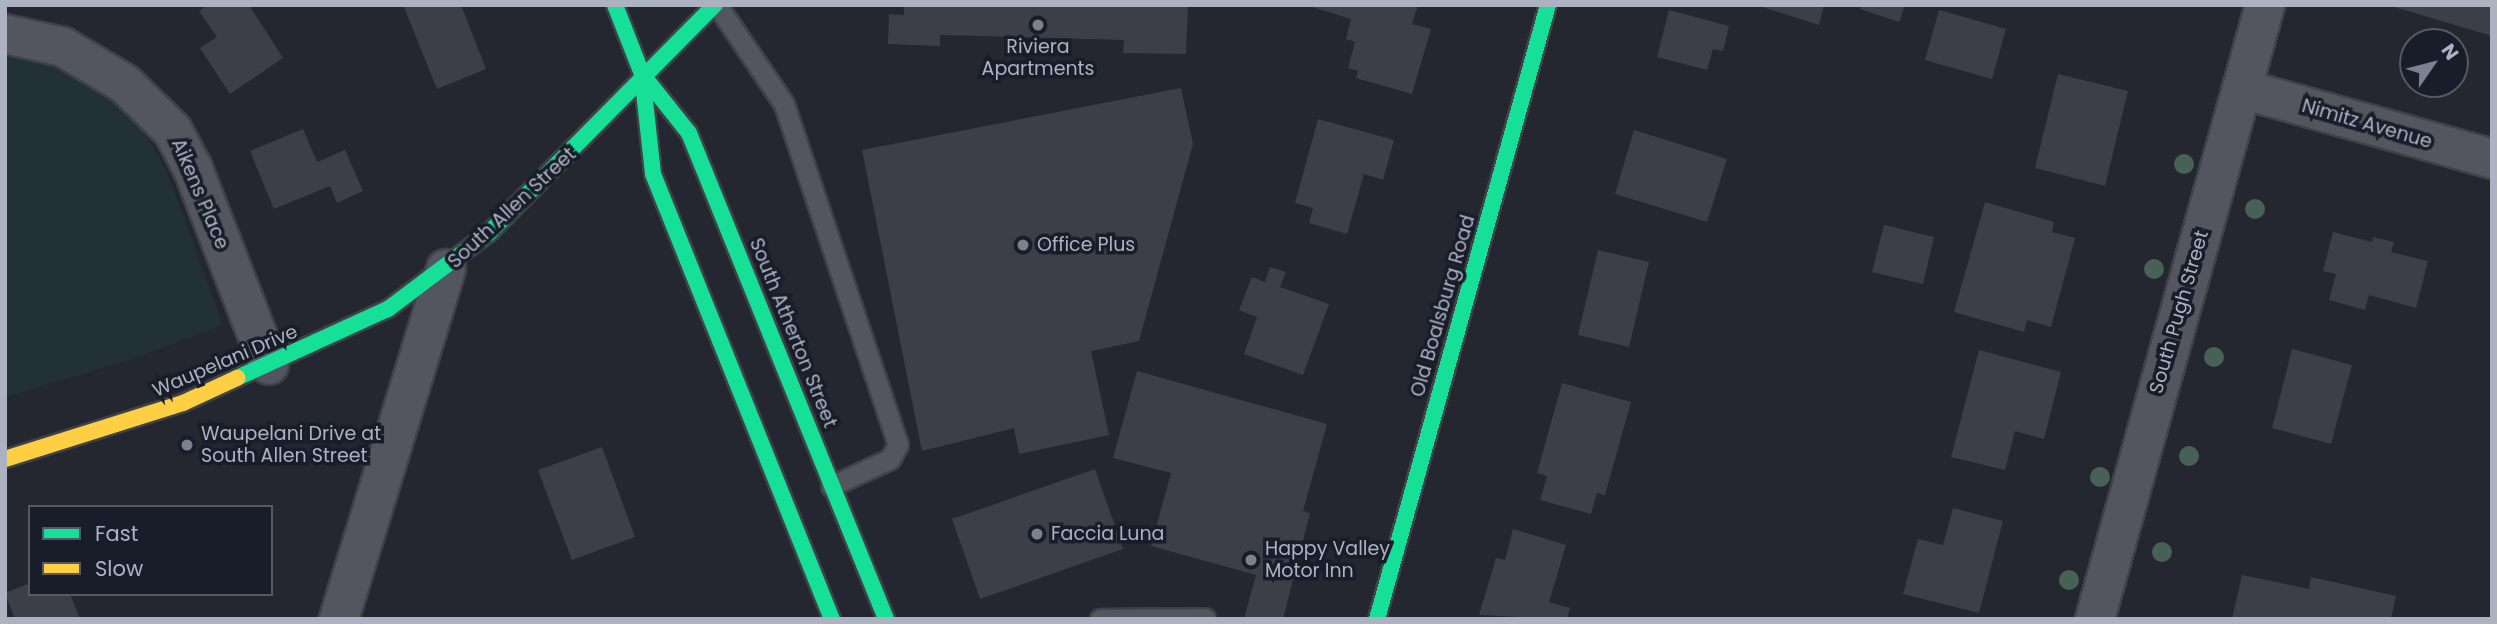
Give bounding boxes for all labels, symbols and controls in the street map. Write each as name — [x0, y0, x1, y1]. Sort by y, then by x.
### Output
marker: Riviera Apartments — [1030, 17, 1046, 33]
north arrow — [2399, 28, 2469, 98]
place label: Riviera Apartments — [982, 36, 1094, 80]
text: N — [2435, 38, 2465, 65]
street label: Nimitz Avenue — [2299, 95, 2435, 153]
street label: Aikens Place — [166, 135, 234, 253]
street label: South Allen Street — [443, 143, 581, 273]
street label: Old Boalsburg Road — [1406, 212, 1480, 400]
street label: South Pugh Street — [2145, 228, 2213, 396]
place label: Office Plus — [1037, 234, 1135, 256]
street label: South Atherton Street — [745, 235, 841, 431]
marker: Office Plus — [1015, 237, 1031, 253]
street label: Waupelani Drive — [149, 320, 301, 402]
place label: Waupelani Drive at South Allen Street — [201, 423, 381, 467]
marker: Waupelani Drive at South Allen Street — [179, 437, 195, 453]
legend — [28, 505, 273, 596]
text: Fast — [95, 519, 138, 548]
place label: Faccia Luna — [1051, 523, 1164, 545]
marker: Faccia Luna — [1029, 526, 1045, 542]
place label: Happy Valley Motor Inn — [1265, 538, 1390, 582]
marker: Happy Valley Motor Inn — [1243, 552, 1259, 568]
text: Slow — [95, 554, 143, 583]

